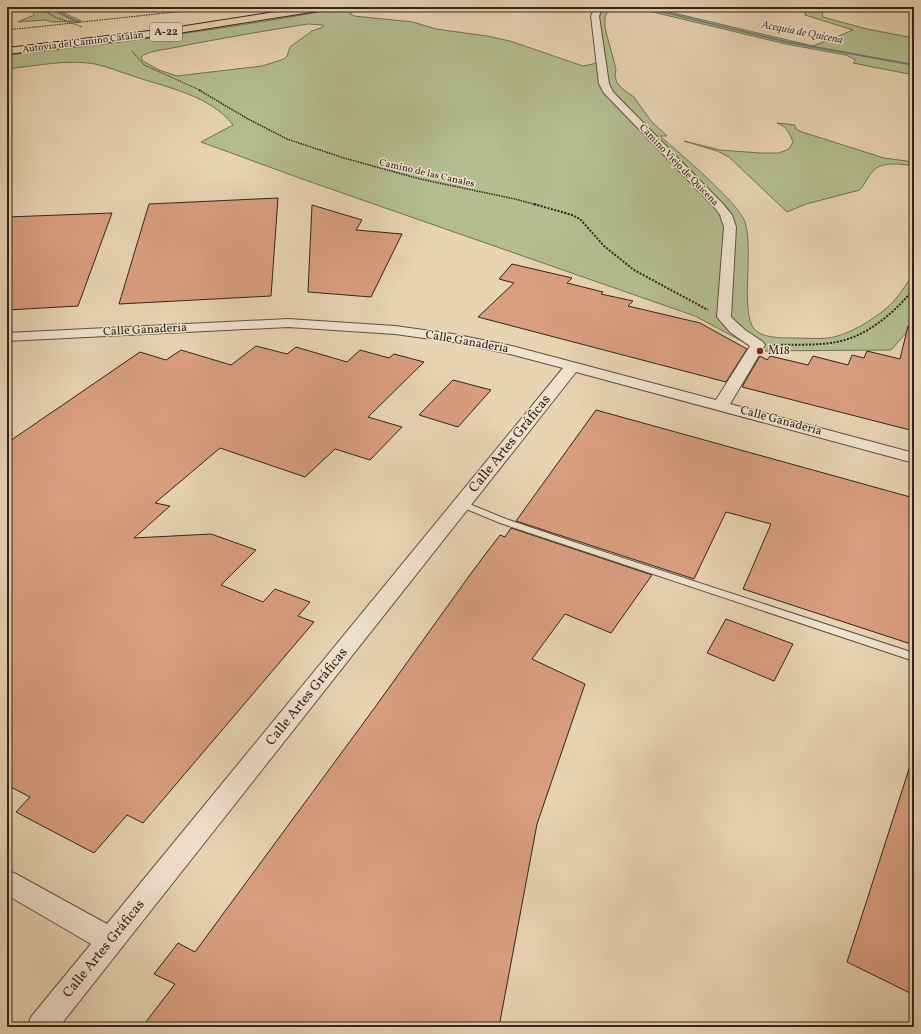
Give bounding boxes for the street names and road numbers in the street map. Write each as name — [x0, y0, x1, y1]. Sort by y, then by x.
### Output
road number: A-22 — [150, 23, 182, 41]
street label: Autovía del Camino Catalán — [22, 28, 145, 56]
street label: Camino Viejo de Quicena — [636, 121, 722, 209]
street label: Camino de las Canales — [378, 155, 476, 191]
street label: Calle Ganadería — [103, 320, 187, 340]
street label: Calle Ganadería — [424, 327, 510, 357]
street label: Calle Artes Gráficas — [465, 391, 555, 497]
street label: Calle Ganadería — [738, 402, 824, 440]
street label: Calle Artes Gráficas — [262, 644, 352, 750]
street label: Calle Artes Gráficas — [59, 896, 149, 1002]

